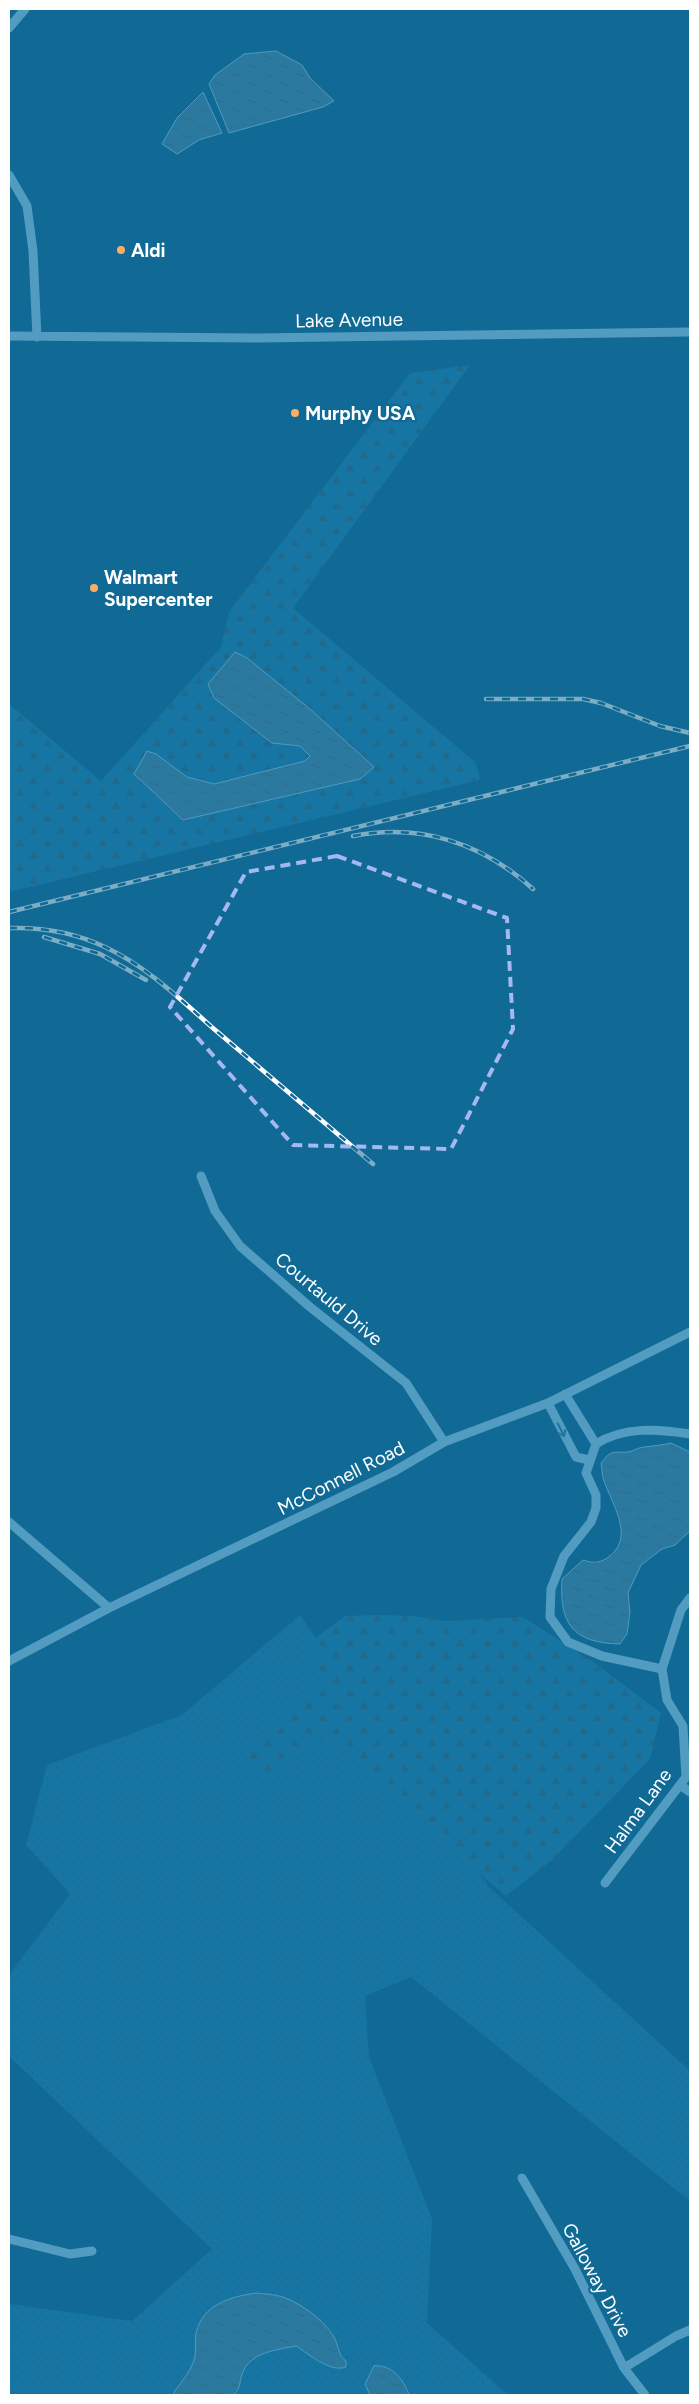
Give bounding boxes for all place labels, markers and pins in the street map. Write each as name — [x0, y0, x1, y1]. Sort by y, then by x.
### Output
place label: Aldi — [131, 239, 166, 262]
marker: Aldi — [115, 244, 127, 256]
place label: Murphy USA — [305, 402, 416, 425]
marker: Murphy USA — [289, 407, 301, 419]
place label: Walmart Supercenter — [104, 566, 212, 611]
marker: Walmart Supercenter — [88, 582, 100, 594]

